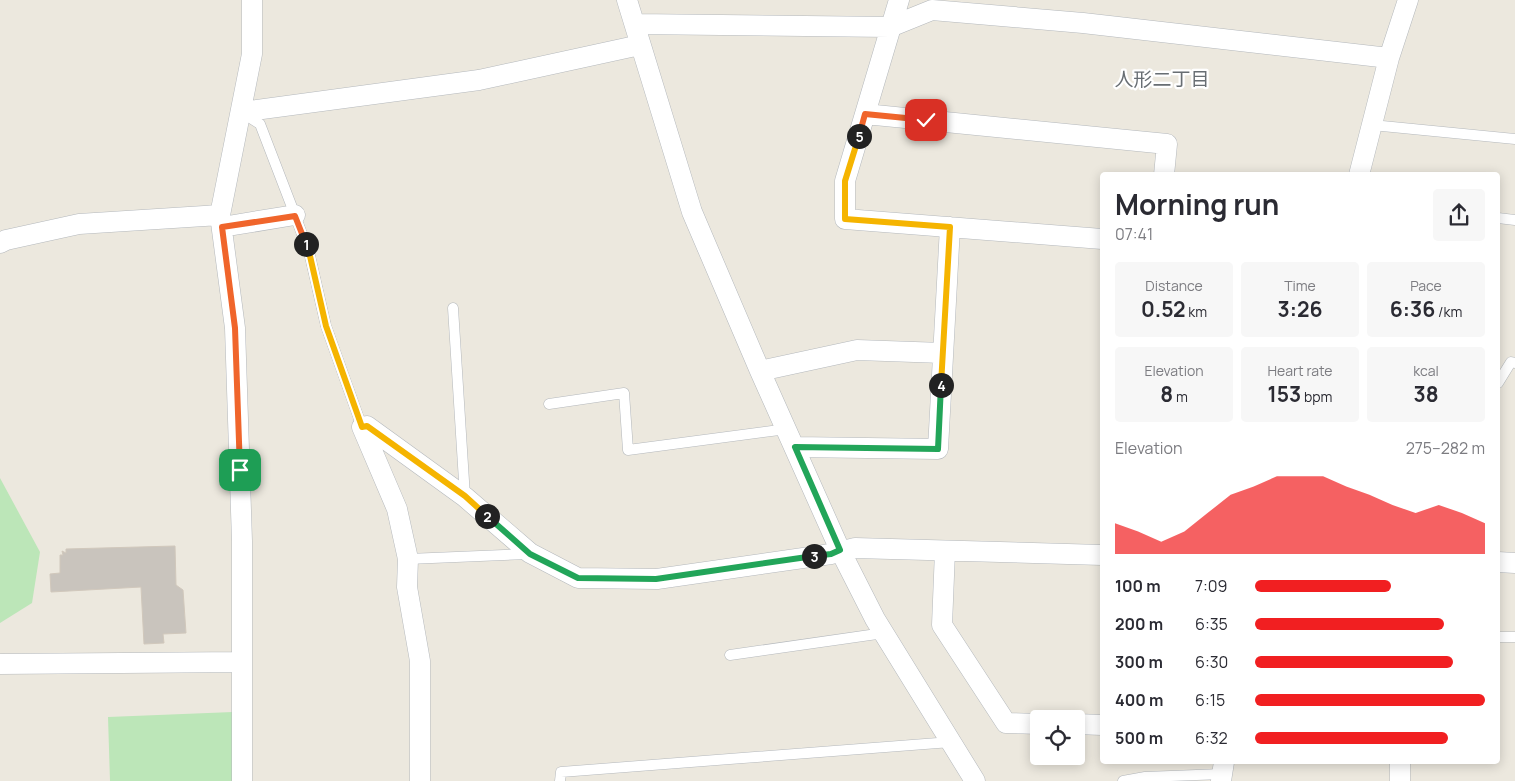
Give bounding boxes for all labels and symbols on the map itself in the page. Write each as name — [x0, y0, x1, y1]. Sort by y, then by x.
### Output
district label: 人形二丁目 — [1114, 66, 1210, 92]
pin — [905, 99, 947, 141]
pin: 5 — [846, 124, 872, 148]
pin: 1 — [294, 232, 318, 256]
pin: 4 — [928, 372, 954, 398]
pin — [219, 449, 261, 491]
pin: 2 — [474, 504, 500, 528]
pin: 3 — [802, 544, 826, 568]

